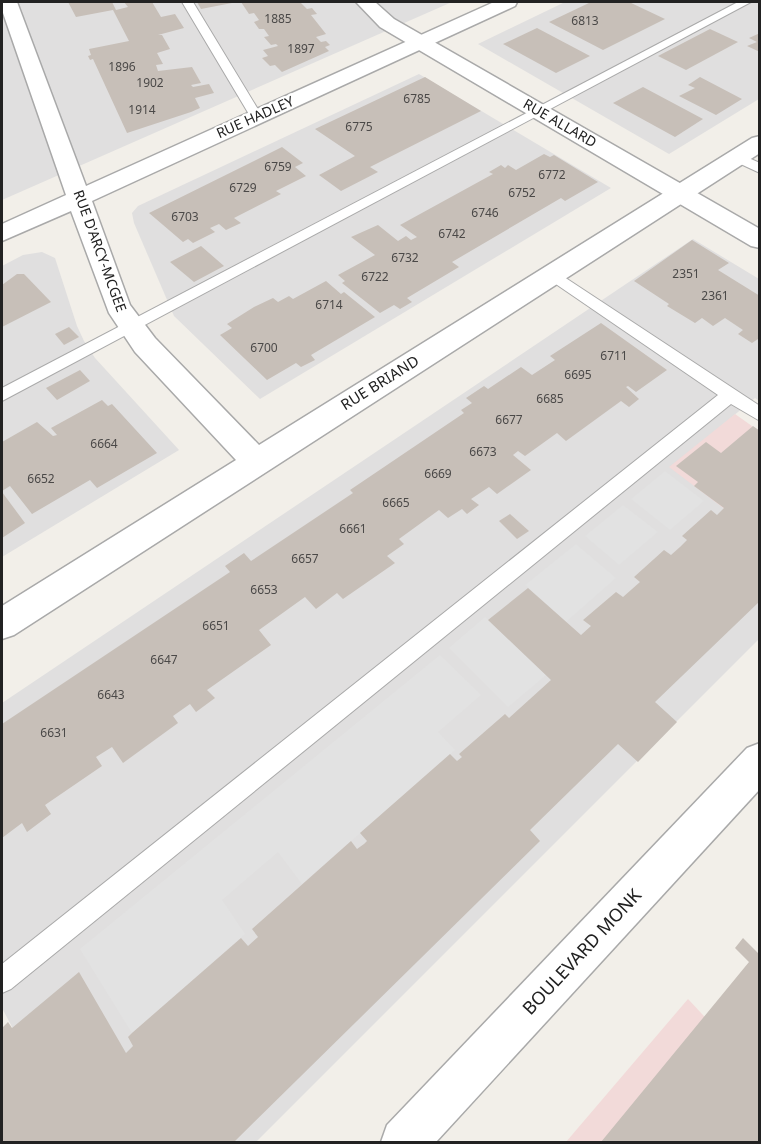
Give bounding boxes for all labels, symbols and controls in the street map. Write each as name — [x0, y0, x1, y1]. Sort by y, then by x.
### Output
house number: 1885 — [264, 10, 292, 27]
house number: 6813 — [571, 12, 599, 29]
house number: 1897 — [287, 40, 315, 57]
house number: 1896 — [108, 58, 136, 75]
house number: 1902 — [136, 74, 164, 91]
house number: 6785 — [403, 90, 431, 107]
street label: RUE HADLEY — [213, 91, 297, 142]
street label: RUE ALLARD — [520, 94, 600, 151]
house number: 1914 — [128, 101, 156, 118]
house number: 6775 — [345, 118, 373, 135]
house number: 6759 — [264, 158, 292, 175]
house number: 6772 — [538, 166, 566, 183]
house number: 6729 — [229, 179, 257, 196]
house number: 6752 — [508, 184, 536, 201]
street label: RUE D'ARCY-MCGEE — [70, 187, 131, 315]
house number: 6746 — [471, 204, 499, 221]
house number: 6703 — [171, 208, 199, 225]
house number: 6742 — [438, 225, 466, 242]
house number: 6732 — [391, 249, 419, 266]
house number: 2351 — [672, 265, 700, 282]
house number: 6722 — [361, 268, 389, 285]
house number: 2361 — [701, 287, 729, 304]
house number: 6714 — [315, 296, 343, 313]
house number: 6700 — [250, 339, 278, 356]
house number: 6711 — [600, 347, 628, 364]
street label: RUE BRIAND — [337, 350, 422, 414]
house number: 6695 — [564, 366, 592, 383]
house number: 6685 — [536, 390, 564, 407]
house number: 6677 — [495, 411, 523, 428]
house number: 6664 — [90, 435, 118, 452]
house number: 6673 — [469, 443, 497, 460]
house number: 6669 — [424, 465, 452, 482]
house number: 6652 — [27, 470, 55, 487]
house number: 6665 — [382, 494, 410, 511]
house number: 6661 — [339, 520, 367, 537]
house number: 6657 — [291, 550, 319, 567]
house number: 6653 — [250, 581, 278, 598]
house number: 6651 — [202, 617, 230, 634]
house number: 6647 — [150, 651, 178, 668]
house number: 6643 — [97, 686, 125, 703]
house number: 6631 — [40, 724, 68, 741]
street label: BOULEVARD MONK — [517, 882, 647, 1020]

